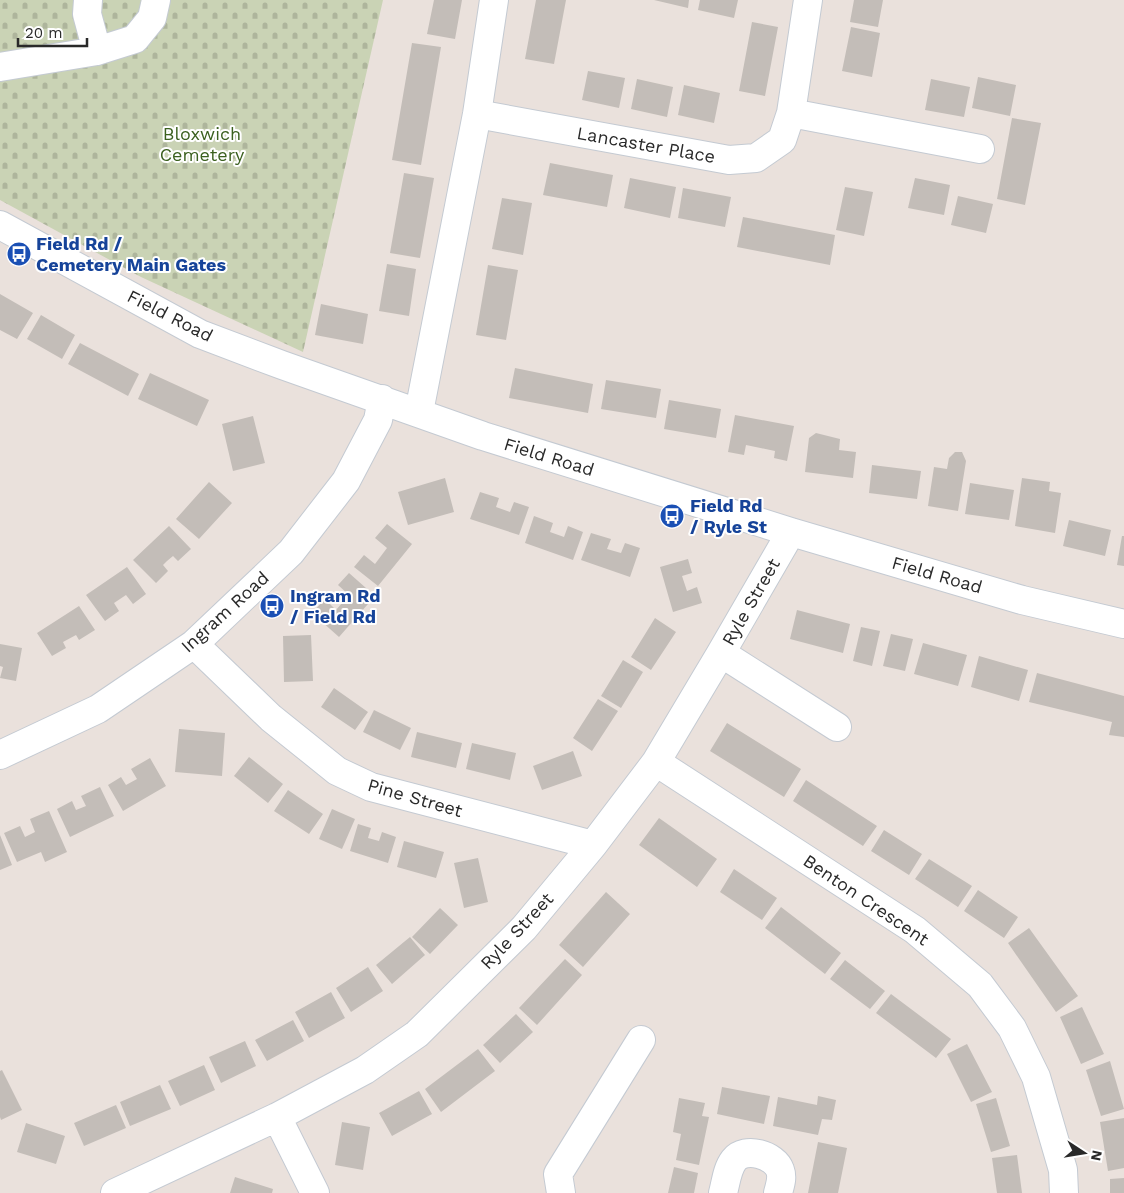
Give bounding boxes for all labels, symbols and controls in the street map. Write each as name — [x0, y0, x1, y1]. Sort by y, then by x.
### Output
scale bar — [18, 15, 86, 47]
text: 20 m — [25, 24, 63, 42]
street label: Lancaster Place — [575, 122, 717, 167]
park label: Bloxwich Cemetery — [160, 123, 245, 165]
place label: Field Rd / Cemetery Main Gates — [36, 233, 227, 275]
bus stop icon: Field Rd / Cemetery Main Gates — [6, 241, 32, 267]
street label: Field Road — [124, 285, 216, 346]
street label: Field Road — [502, 433, 597, 480]
place label: Field Rd / Ryle St — [690, 495, 767, 537]
bus stop icon: Field Rd / Ryle St — [659, 503, 685, 529]
street label: Field Road — [890, 552, 985, 597]
street label: Ryle Street — [717, 554, 784, 649]
street label: Ingram Road — [177, 567, 273, 656]
place label: Ingram Rd / Field Rd — [290, 585, 381, 627]
bus stop icon: Ingram Rd / Field Rd — [259, 593, 285, 619]
street label: Pine Street — [365, 774, 465, 821]
street label: Benton Crescent — [799, 850, 933, 950]
street label: Ryle Street — [476, 888, 558, 973]
north arrow — [1059, 1128, 1109, 1178]
text: N — [1088, 1149, 1106, 1162]

